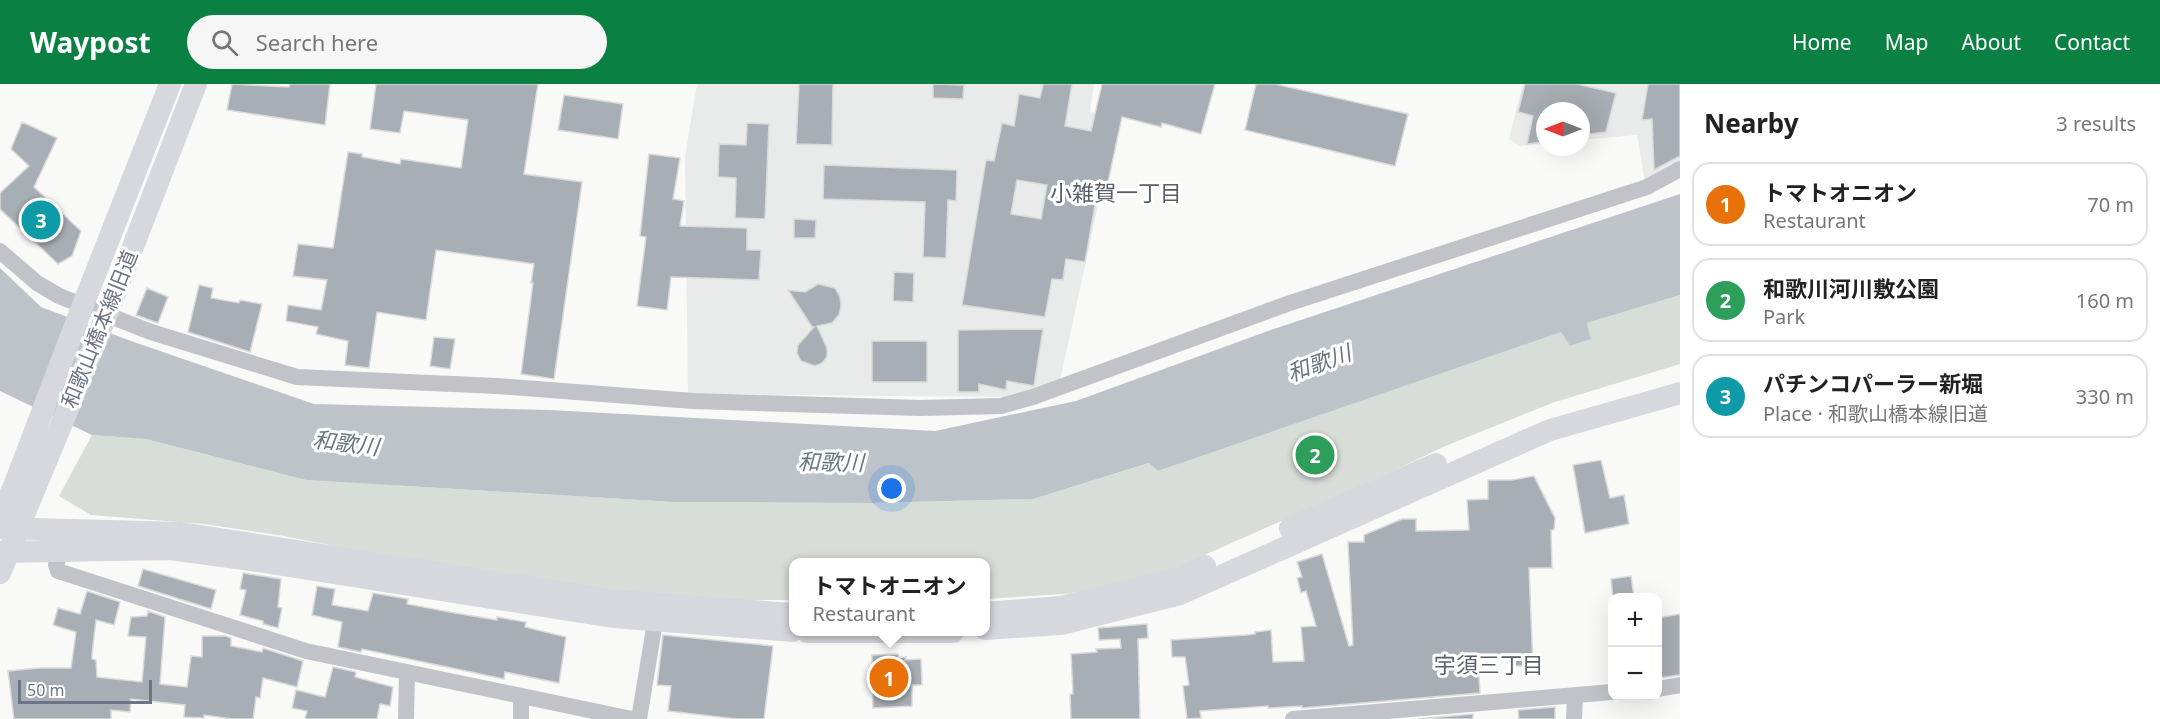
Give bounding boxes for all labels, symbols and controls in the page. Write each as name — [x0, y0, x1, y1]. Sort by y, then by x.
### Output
search box — [187, 15, 607, 69]
text: Waypost — [30, 23, 151, 61]
icon: search — [208, 26, 241, 59]
text: Search here — [256, 27, 378, 57]
text: Home — [1792, 28, 1852, 56]
text: Map — [1885, 28, 1928, 56]
text: About — [1961, 28, 2021, 56]
text: Contact — [2054, 28, 2130, 56]
north arrow — [1536, 102, 1590, 156]
text: Nearby — [1704, 105, 1799, 141]
text: 3 results — [2056, 110, 2136, 137]
district label: 小雑賀一丁目 — [1050, 177, 1182, 207]
text: トマトオニオン — [1763, 177, 1917, 207]
text: 1 — [1720, 191, 1731, 218]
text: 70 m — [2087, 191, 2134, 218]
pin: 3 — [22, 198, 60, 242]
text: Restaurant — [1763, 207, 1866, 234]
street label: 和歌山橋本線旧道 — [55, 245, 144, 412]
text: 和歌川河川敷公園 — [1763, 273, 1939, 303]
text: 2 — [1720, 287, 1731, 314]
text: 160 m — [2076, 287, 2134, 314]
text: Park — [1763, 303, 1805, 330]
water label: 和歌川 — [1283, 336, 1357, 387]
text: パチンコパーラー新堀 — [1763, 368, 1983, 398]
text: 3 — [1720, 383, 1731, 410]
text: 330 m — [2076, 383, 2134, 410]
text: Place · 和歌山橋本線旧道 — [1763, 400, 1988, 427]
water label: 和歌川 — [312, 423, 383, 461]
pin: 2 — [1296, 432, 1334, 478]
water label: 和歌川 — [798, 445, 866, 477]
your location — [877, 474, 906, 503]
popup — [789, 558, 990, 636]
text: トマトオニオン — [812, 570, 967, 600]
map controls — [1608, 593, 1662, 701]
button: + — [1608, 593, 1662, 647]
text: Restaurant — [812, 600, 915, 627]
button: − — [1608, 647, 1662, 701]
district label: 宇須三丁目 — [1434, 649, 1544, 679]
pin: 1 — [870, 656, 908, 700]
scale bar — [18, 677, 152, 704]
text: 50 m — [27, 679, 64, 701]

